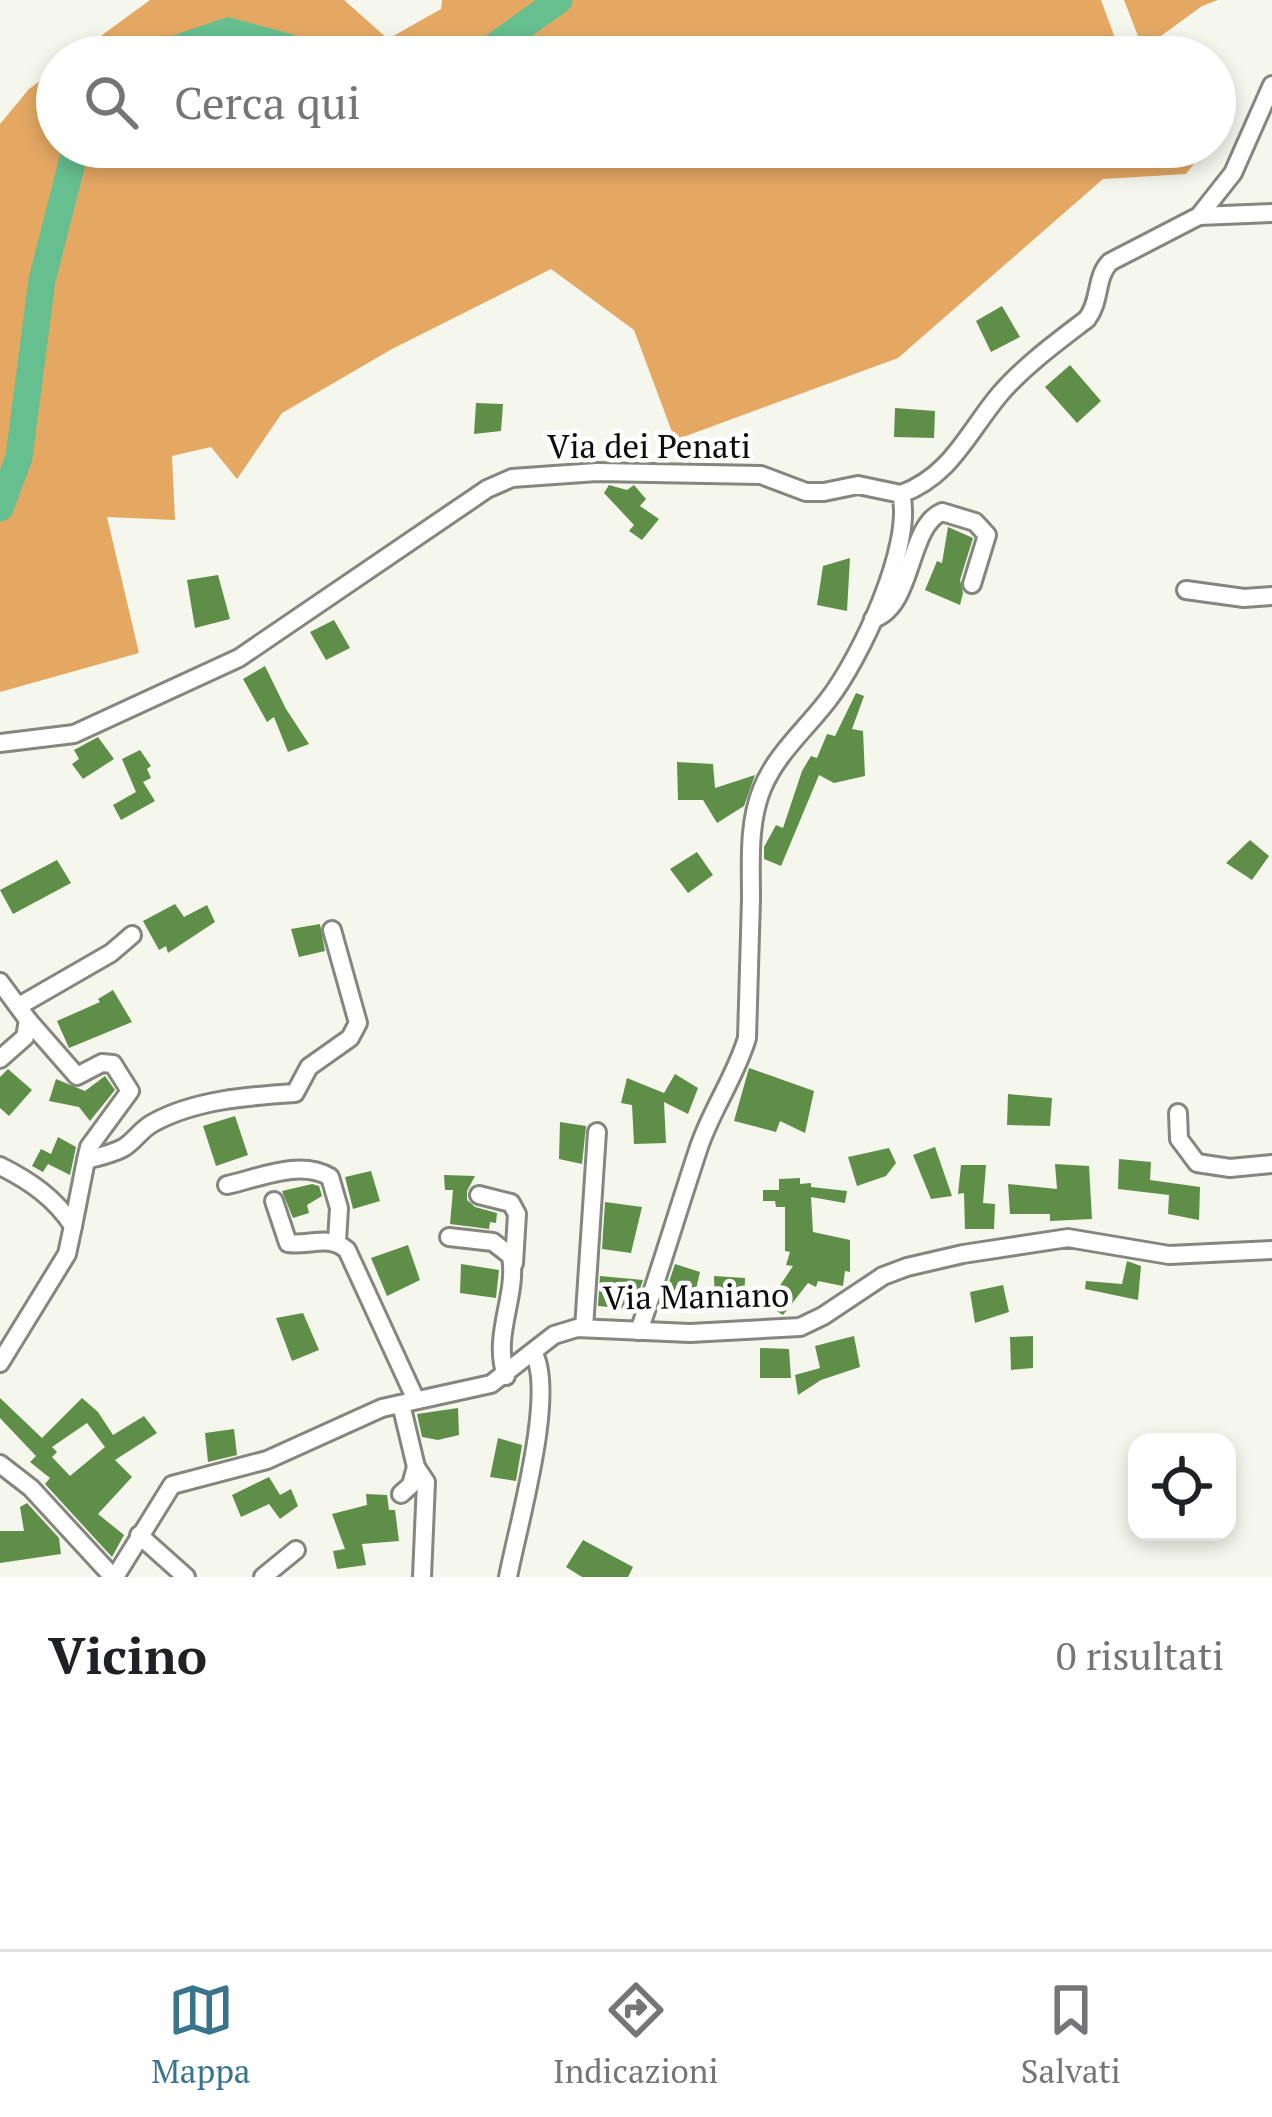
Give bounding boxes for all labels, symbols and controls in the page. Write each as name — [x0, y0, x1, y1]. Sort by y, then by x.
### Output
search box — [36, 36, 1236, 168]
icon: search — [78, 69, 144, 135]
text: Cerca qui — [174, 72, 360, 132]
street label: Via dei Penati — [547, 424, 751, 467]
street label: Via Maniano — [602, 1272, 790, 1319]
map controls — [1128, 1433, 1236, 1541]
button: locate — [1128, 1433, 1236, 1541]
text: Vicino — [48, 1621, 207, 1689]
text: 0 risultati — [1056, 1629, 1224, 1681]
tab: Mappa — [151, 1977, 251, 2092]
tab: Indicazioni — [553, 1977, 718, 2092]
tab: Salvati — [1021, 1977, 1121, 2092]

